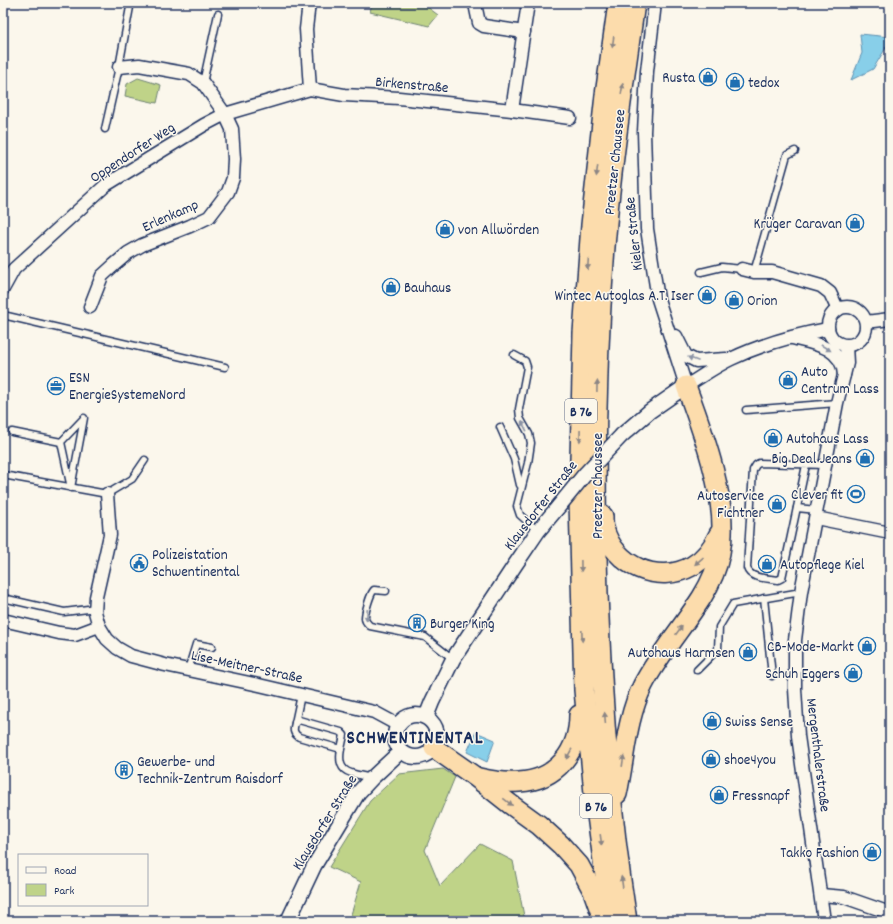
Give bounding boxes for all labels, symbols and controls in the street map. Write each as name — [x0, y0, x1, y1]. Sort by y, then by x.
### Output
one-way arrow — [610, 36, 616, 48]
shop icon: Rusta — [698, 67, 718, 87]
place label: Rusta — [662, 68, 696, 90]
street label: Birkenstraße — [374, 72, 450, 100]
shop icon: tedox — [725, 72, 745, 92]
place label: tedox — [748, 73, 780, 95]
one-way arrow — [619, 83, 625, 95]
street label: Preetzer Chaussee — [600, 108, 633, 216]
street label: Oppendorfer Weg — [86, 118, 180, 190]
one-way arrow — [593, 165, 600, 177]
street label: Erlenkamp — [139, 195, 203, 239]
street label: Kieler Straße — [620, 195, 650, 272]
shop icon: Krüger Caravan — [845, 213, 865, 233]
place label: Krüger Caravan — [754, 214, 842, 236]
shop icon: von Allwörden — [435, 219, 455, 239]
place label: von Allwörden — [458, 220, 539, 242]
one-way arrow — [585, 258, 592, 270]
shop icon: Bauhaus — [381, 277, 401, 297]
place label: Bauhaus — [404, 278, 451, 300]
shop icon: Wintec Autoglas A.T. Iser — [697, 285, 717, 305]
place label: Wintec Autoglas A.T. Iser — [555, 286, 694, 308]
shop icon: Orion — [724, 290, 744, 310]
place label: Orion — [747, 291, 778, 313]
one-way arrow — [820, 345, 832, 352]
one-way arrow — [687, 355, 699, 361]
place label: Auto Centrum Lass — [801, 362, 879, 401]
place label: ESN EnergieSystemeNord — [69, 368, 186, 407]
shop icon: Auto Centrum Lass — [778, 370, 798, 390]
office icon: ESN EnergieSystemeNord — [46, 376, 66, 396]
one-way arrow — [594, 379, 600, 392]
road number: B 76 — [565, 399, 597, 423]
one-way arrow — [521, 420, 528, 432]
shop icon: Autohaus Lass — [763, 428, 783, 448]
place label: Autohaus Lass — [786, 429, 869, 451]
one-way arrow — [577, 430, 583, 443]
street label: Preetzer Chaussee — [588, 433, 610, 539]
shop icon: Big Deal Jeans — [855, 448, 875, 468]
place label: Big Deal Jeans — [771, 449, 852, 471]
street label: Klausdorfer Straße — [499, 456, 584, 556]
sports icon: Clever fit — [846, 484, 866, 504]
place label: Clever fit — [791, 485, 843, 507]
place label: Autoservice Fichtner — [697, 486, 764, 525]
shop icon: Autoservice Fichtner — [767, 494, 787, 514]
place label: Polizeistation Schwentinental — [152, 545, 240, 584]
public building icon: Polizeistation Schwentinental — [129, 553, 149, 573]
shop icon: Autopflege Kiel — [757, 554, 777, 574]
place label: Autopflege Kiel — [780, 555, 865, 577]
one-way arrow — [694, 556, 704, 565]
one-way arrow — [577, 560, 584, 572]
one-way arrow — [363, 609, 370, 621]
building icon: Burger King — [407, 613, 427, 633]
place label: Burger King — [430, 614, 495, 636]
one-way arrow — [675, 625, 683, 635]
one-way arrow — [579, 630, 585, 643]
shop icon: CB-Mode-Markt — [857, 636, 877, 656]
place label: CB-Mode-Markt — [767, 637, 854, 659]
shop icon: Autohaus Harmsen — [738, 642, 758, 662]
place label: Autohaus Harmsen — [628, 643, 735, 665]
street label: Lise-Meitner-Straße — [189, 645, 305, 691]
shop icon: Schuh Eggers — [843, 663, 863, 683]
place label: Schuh Eggers — [765, 664, 840, 686]
street label: Mergenthalerstraße — [799, 697, 835, 814]
shop icon: Swiss Sense — [702, 711, 722, 731]
one-way arrow — [601, 712, 608, 724]
place label: Swiss Sense — [725, 712, 794, 734]
district label: SCHWENTINENTAL — [346, 726, 484, 753]
one-way arrow — [565, 748, 572, 760]
shop icon: shoe4you — [701, 749, 721, 769]
place label: shoe4you — [724, 750, 776, 772]
place label: Gewerbe- und Technik-Zentrum Raisdorf — [137, 752, 284, 791]
one-way arrow — [620, 754, 626, 767]
building icon: Gewerbe- und Technik-Zentrum Raisdorf — [114, 760, 134, 780]
street label: Klausdorfer Straße — [287, 771, 364, 875]
shop icon: Fressnapf — [709, 785, 729, 805]
place label: Fressnapf — [732, 786, 790, 808]
road number: B 76 — [580, 794, 612, 818]
one-way arrow — [502, 798, 513, 806]
one-way arrow — [598, 834, 604, 846]
shop icon: Takko Fashion — [862, 842, 882, 862]
place label: Takko Fashion — [780, 843, 859, 865]
legend — [18, 854, 148, 906]
text: Road — [54, 863, 76, 880]
one-way arrow — [619, 876, 625, 888]
text: Park — [54, 883, 75, 900]

